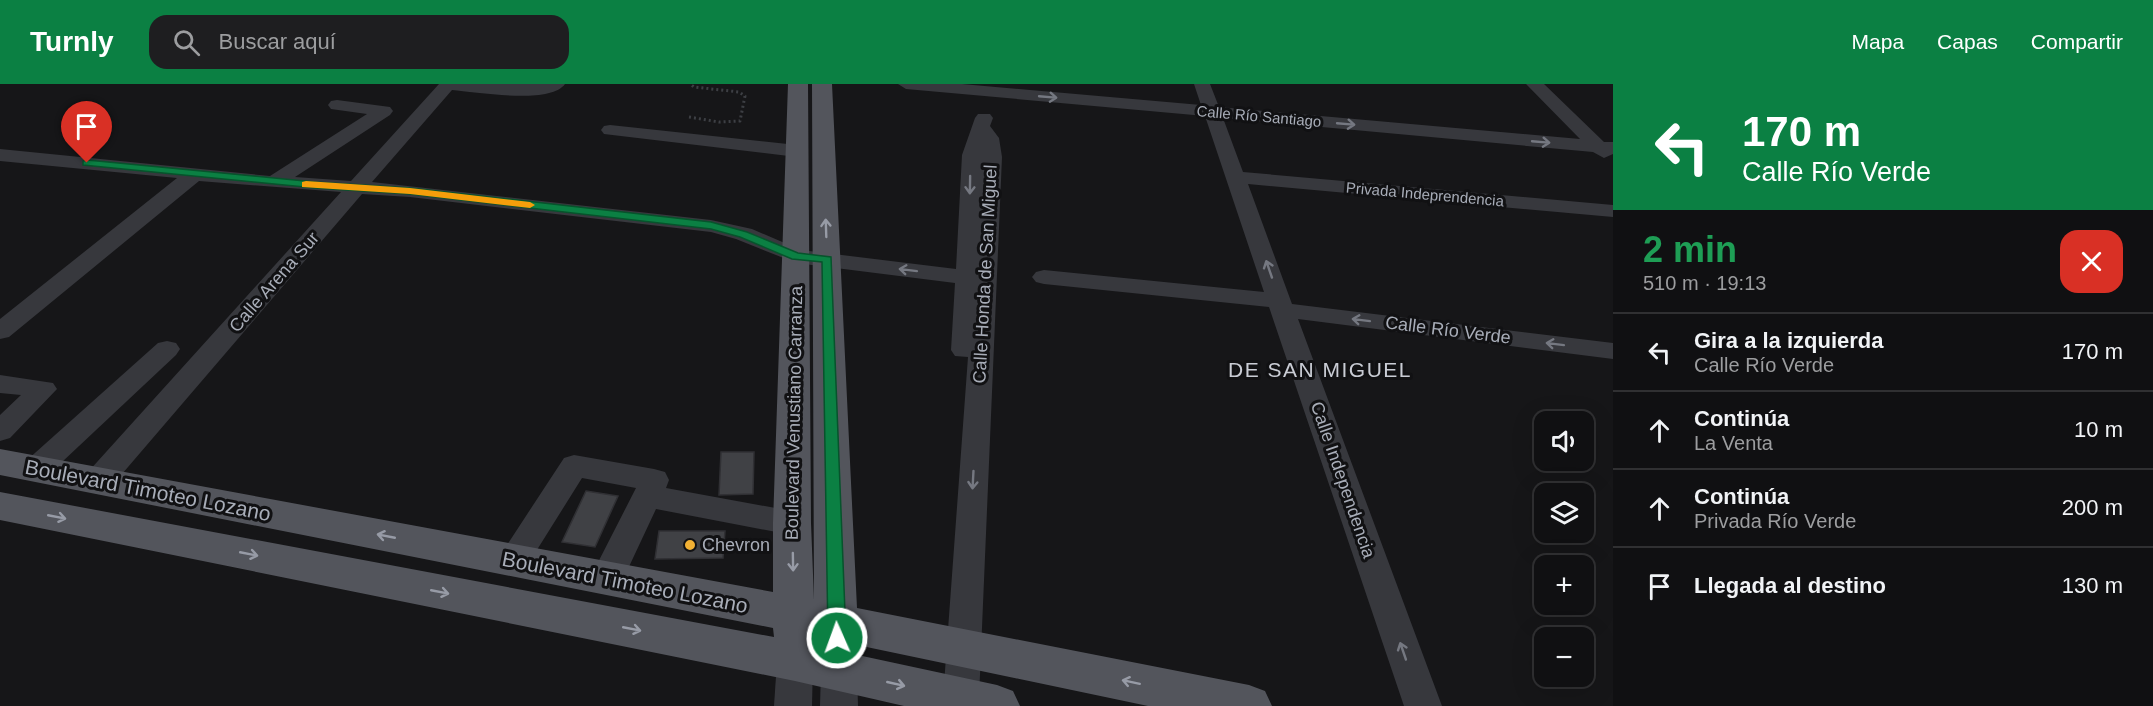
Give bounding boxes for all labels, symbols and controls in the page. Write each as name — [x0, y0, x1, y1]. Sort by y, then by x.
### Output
search box — [149, 15, 569, 69]
text: Turnly — [30, 26, 113, 57]
icon: search — [170, 26, 203, 59]
text: Buscar aquí — [218, 29, 336, 54]
text: Mapa — [1852, 30, 1904, 53]
text: Capas — [1937, 30, 1998, 53]
text: Compartir — [2031, 30, 2123, 53]
one-way arrow — [1037, 92, 1057, 103]
pin — [61, 101, 112, 163]
street label: Calle Río Santiago — [1196, 102, 1322, 130]
icon: left — [1643, 108, 1721, 186]
text: 170 m — [1742, 108, 1861, 155]
icon: arrive — [70, 110, 103, 143]
one-way arrow — [1336, 119, 1356, 130]
one-way arrow — [1530, 137, 1550, 148]
text: Calle Río Verde — [1742, 157, 1931, 187]
street label: Calle Honda de San Miguel — [969, 164, 1001, 384]
one-way arrow — [965, 174, 976, 194]
street label: Privada Indeprendencia — [1345, 179, 1505, 209]
one-way arrow — [821, 218, 832, 238]
street label: Calle Arena Sur — [225, 228, 323, 336]
text: 2 min — [1643, 229, 1737, 270]
button: close — [2060, 230, 2123, 293]
one-way arrow — [1262, 260, 1273, 279]
one-way arrow — [899, 264, 919, 275]
text: 510 m · 19:13 — [1643, 272, 1766, 294]
street label: Boulevard Venustiano Carranza — [782, 285, 806, 540]
street label: Calle Río Verde — [1384, 312, 1512, 348]
one-way arrow — [1352, 314, 1372, 325]
text: Gira a la izquierda — [1694, 328, 1884, 353]
icon: left — [1643, 336, 1676, 369]
one-way arrow — [1546, 338, 1565, 349]
text: 170 m — [2062, 339, 2123, 364]
text: Calle Río Verde — [1694, 354, 1834, 376]
district label: DE SAN MIGUEL — [1228, 358, 1412, 381]
street label: Calle Independencia — [1307, 399, 1379, 562]
text: Continúa — [1694, 406, 1789, 431]
map controls — [1534, 411, 1594, 687]
button: sound — [1534, 411, 1594, 471]
icon: ahead — [1643, 414, 1676, 447]
text: 10 m — [2074, 417, 2123, 442]
text: La Venta — [1694, 432, 1773, 454]
street label: Boulevard Timoteo Lozano — [23, 455, 273, 525]
one-way arrow — [967, 469, 978, 489]
button: layers — [1534, 483, 1594, 543]
text: Continúa — [1694, 484, 1789, 509]
icon: ahead — [1643, 492, 1676, 525]
text: 200 m — [2062, 495, 2123, 520]
text: Privada Río Verde — [1694, 510, 1856, 532]
one-way arrow — [47, 512, 67, 523]
one-way arrow — [377, 530, 396, 541]
place label: Chevron — [702, 535, 770, 555]
marker: Chevron — [683, 538, 697, 552]
street label: Boulevard Timoteo Lozano — [500, 547, 750, 617]
one-way arrow — [239, 549, 258, 560]
one-way arrow — [787, 552, 799, 572]
button: + — [1534, 555, 1594, 615]
icon: arrive — [1643, 570, 1676, 603]
text: Llegada al destino — [1694, 573, 1886, 598]
text: 130 m — [2062, 573, 2123, 598]
one-way arrow — [430, 587, 450, 598]
position arrow — [805, 606, 869, 670]
one-way arrow — [621, 624, 641, 635]
button: − — [1534, 627, 1594, 687]
one-way arrow — [1397, 642, 1408, 661]
one-way arrow — [1122, 676, 1141, 687]
one-way arrow — [886, 678, 905, 690]

